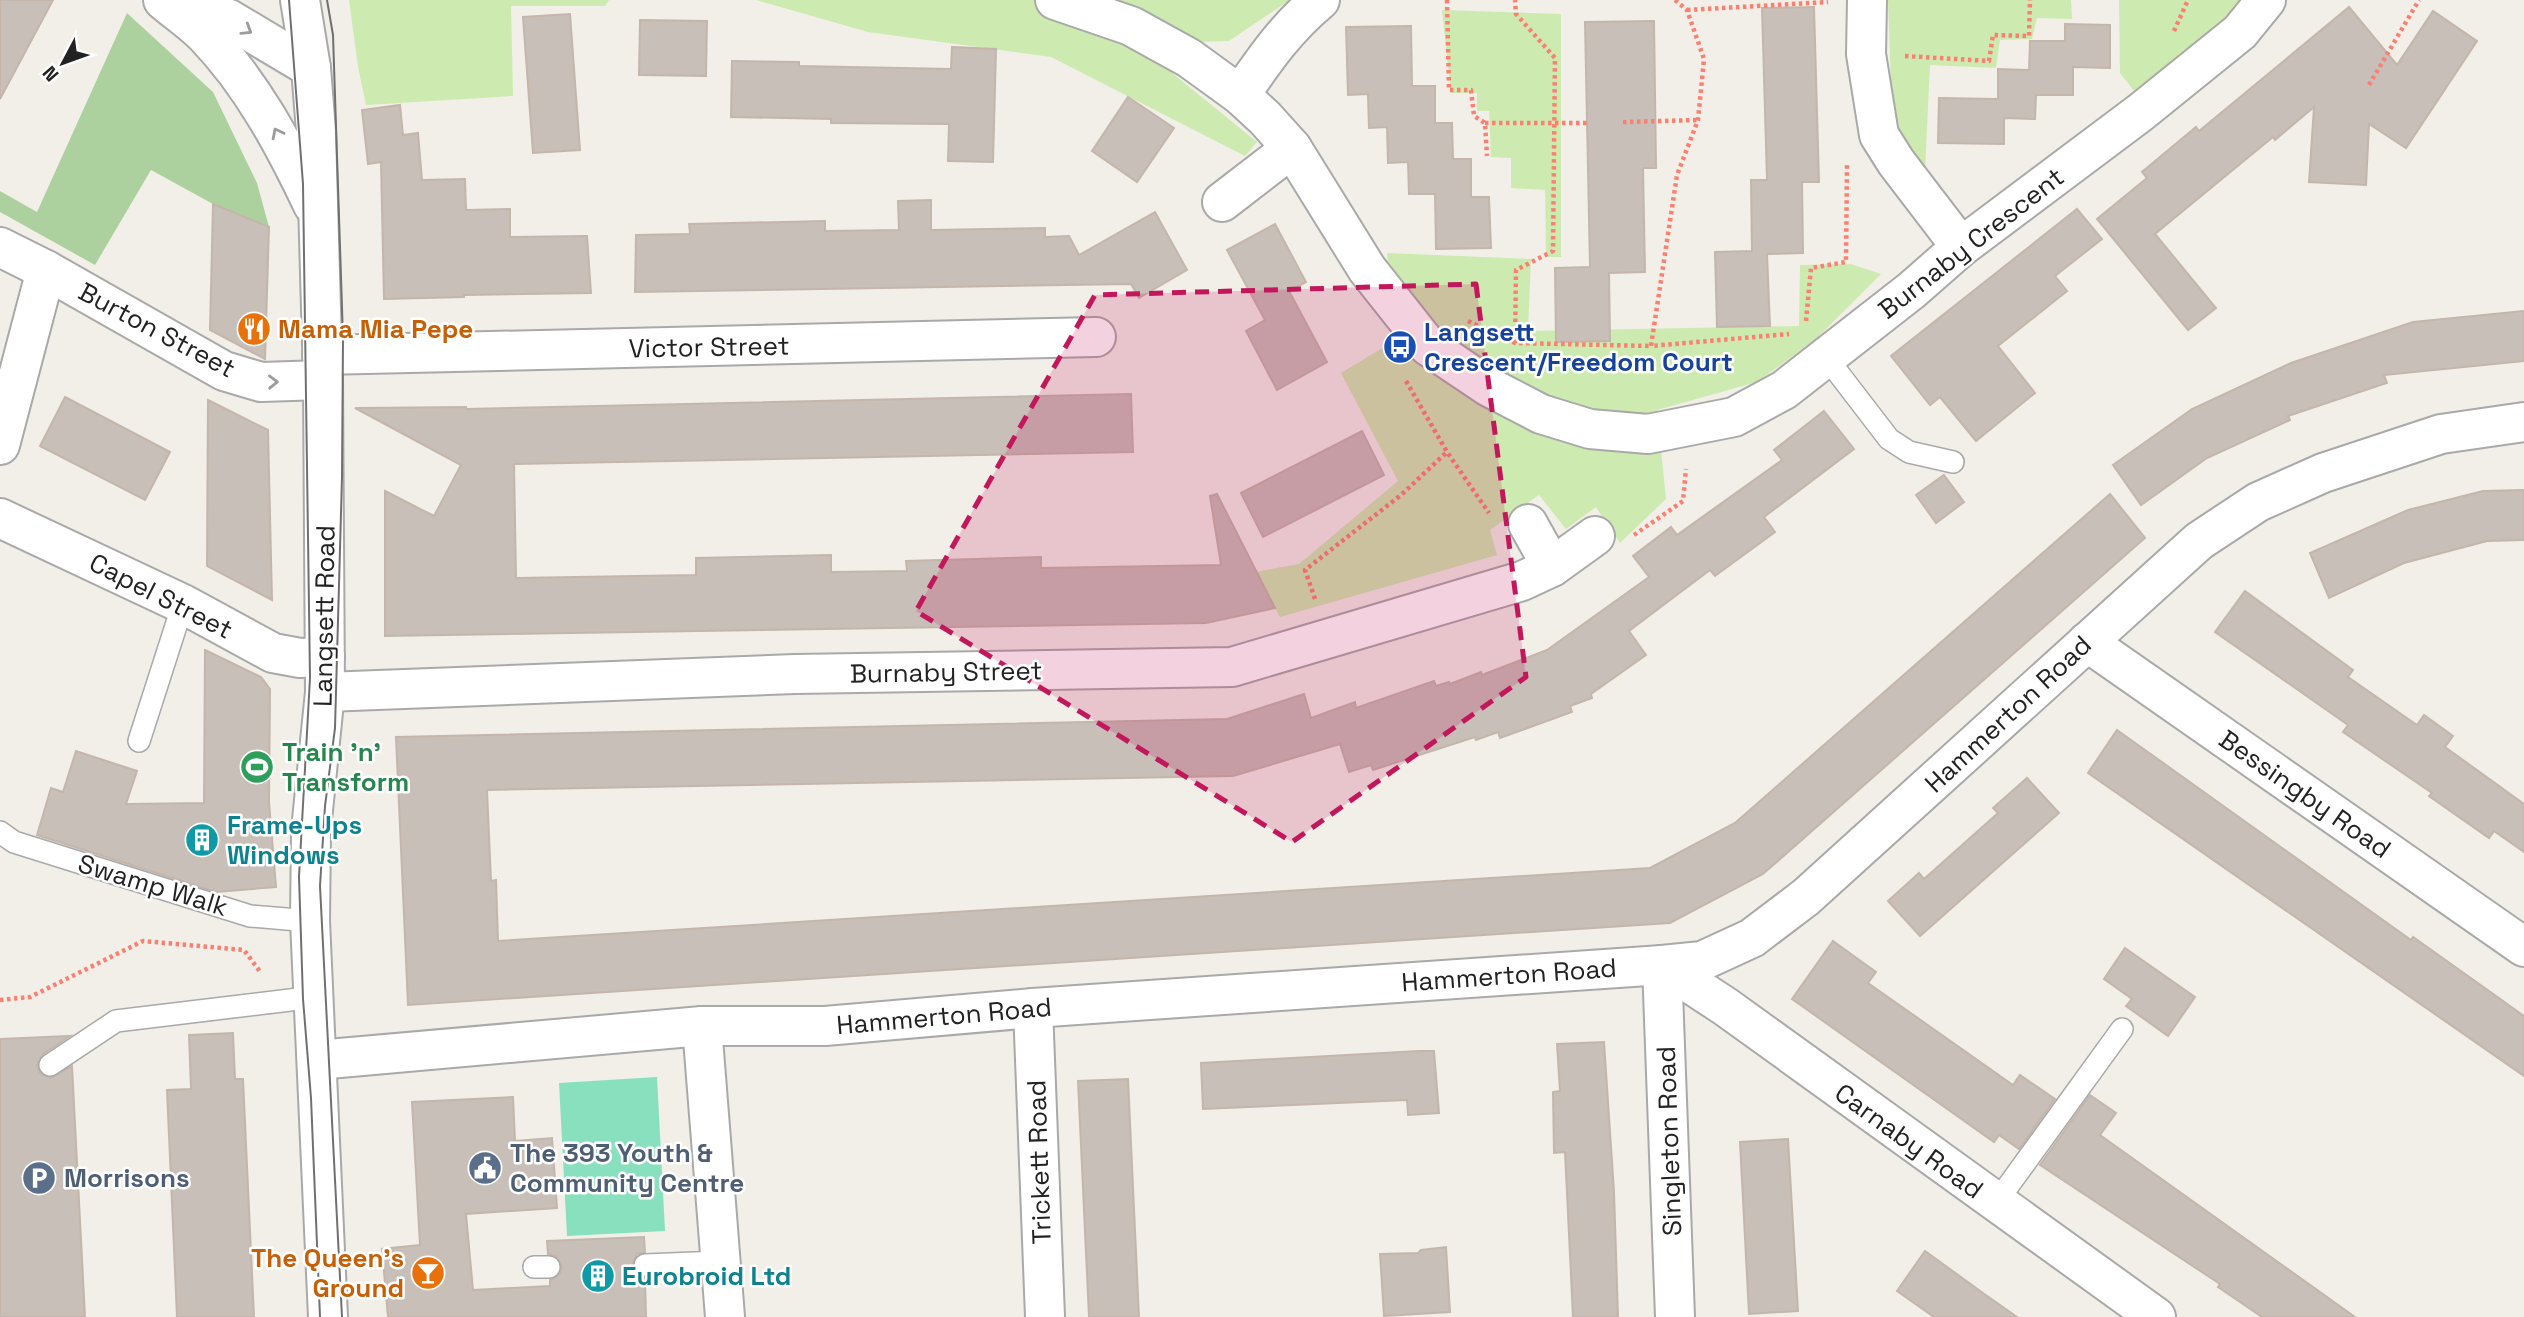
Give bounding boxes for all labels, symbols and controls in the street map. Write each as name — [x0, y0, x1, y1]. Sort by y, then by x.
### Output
one-way arrow — [239, 22, 252, 35]
north arrow — [28, 28, 98, 98]
text: N — [37, 61, 64, 87]
one-way arrow — [271, 128, 285, 141]
street label: Burnaby Crescent — [1871, 160, 2071, 326]
street label: Burton Street — [73, 274, 241, 386]
restaurant icon: Mama Mia Pepe — [235, 310, 273, 348]
place label: Mama Mia Pepe — [278, 312, 473, 346]
place label: Langsett Crescent/Freedom Court — [1424, 315, 1733, 379]
bus stop icon: Langsett Crescent/Freedom Court — [1381, 328, 1419, 366]
street label: Victor Street — [628, 329, 790, 365]
one-way arrow — [268, 374, 278, 390]
street label: Langsett Road — [305, 525, 343, 707]
street label: Capel Street — [84, 545, 238, 647]
street label: Hammerton Road — [1917, 628, 2099, 800]
street label: Burnaby Street — [849, 653, 1043, 691]
street label: Bessingby Road — [2212, 722, 2398, 866]
place label: Train 'n' Transform — [282, 735, 409, 799]
sports icon: Train 'n' Transform — [238, 748, 276, 786]
place label: Frame-Ups Windows — [227, 808, 362, 872]
building icon: Frame-Ups Windows — [183, 821, 221, 859]
street label: Swamp Walk — [74, 846, 232, 924]
street label: Hammerton Road — [1400, 951, 1618, 999]
street label: Hammerton Road — [835, 990, 1053, 1042]
street label: Singleton Road — [1649, 1045, 1689, 1237]
street label: Carnaby Road — [1828, 1076, 1990, 1206]
street label: Trickett Road — [1019, 1079, 1059, 1245]
place label: The 393 Youth & Community Centre — [510, 1136, 744, 1200]
public building icon: The 393 Youth & Community Centre — [466, 1149, 504, 1187]
parking icon: Morrisons — [20, 1159, 58, 1197]
place label: Morrisons — [64, 1161, 190, 1195]
place label: The Queen's Ground — [251, 1241, 404, 1305]
bar icon: The Queen's Ground — [409, 1254, 447, 1292]
building icon: Eurobroid Ltd — [579, 1257, 617, 1295]
place label: Eurobroid Ltd — [622, 1259, 791, 1293]

